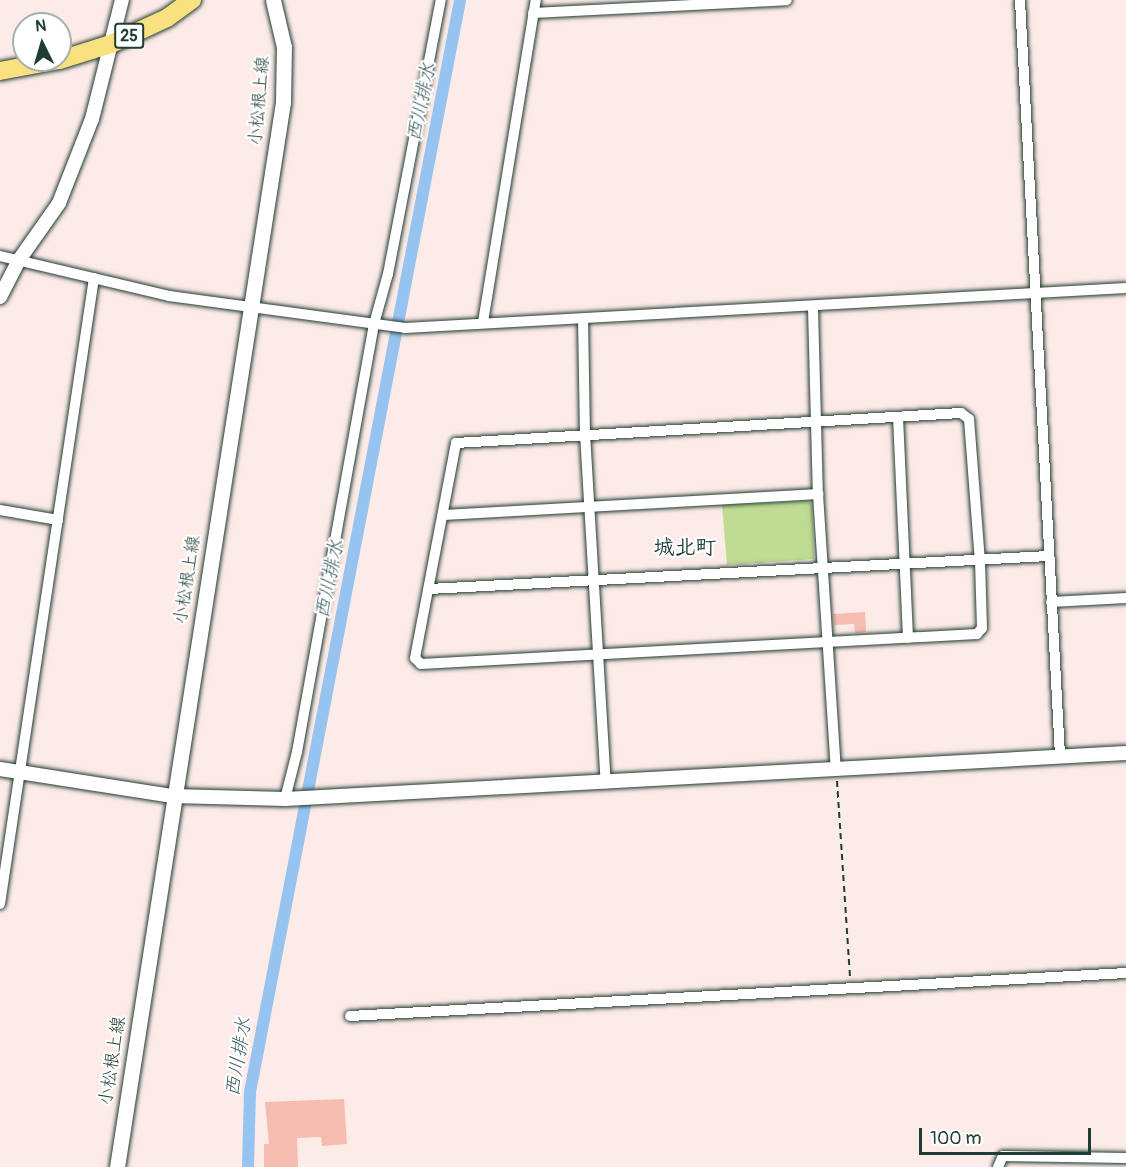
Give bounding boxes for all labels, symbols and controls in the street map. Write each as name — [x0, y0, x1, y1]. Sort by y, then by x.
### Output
north arrow — [12, 12, 72, 72]
text: N — [34, 16, 47, 36]
road number: 25 — [114, 23, 144, 49]
street label: 小松根上線 — [245, 55, 275, 147]
water label: 西川排水 — [402, 60, 440, 144]
street label: 小松根上線 — [170, 534, 206, 626]
district label: 城北町 — [654, 535, 716, 561]
water label: 西川排水 — [310, 537, 348, 621]
street label: 小松根上線 — [95, 1015, 131, 1107]
water label: 西川排水 — [220, 1016, 256, 1098]
scale bar — [922, 1116, 1094, 1154]
text: 100 m — [930, 1127, 982, 1150]

